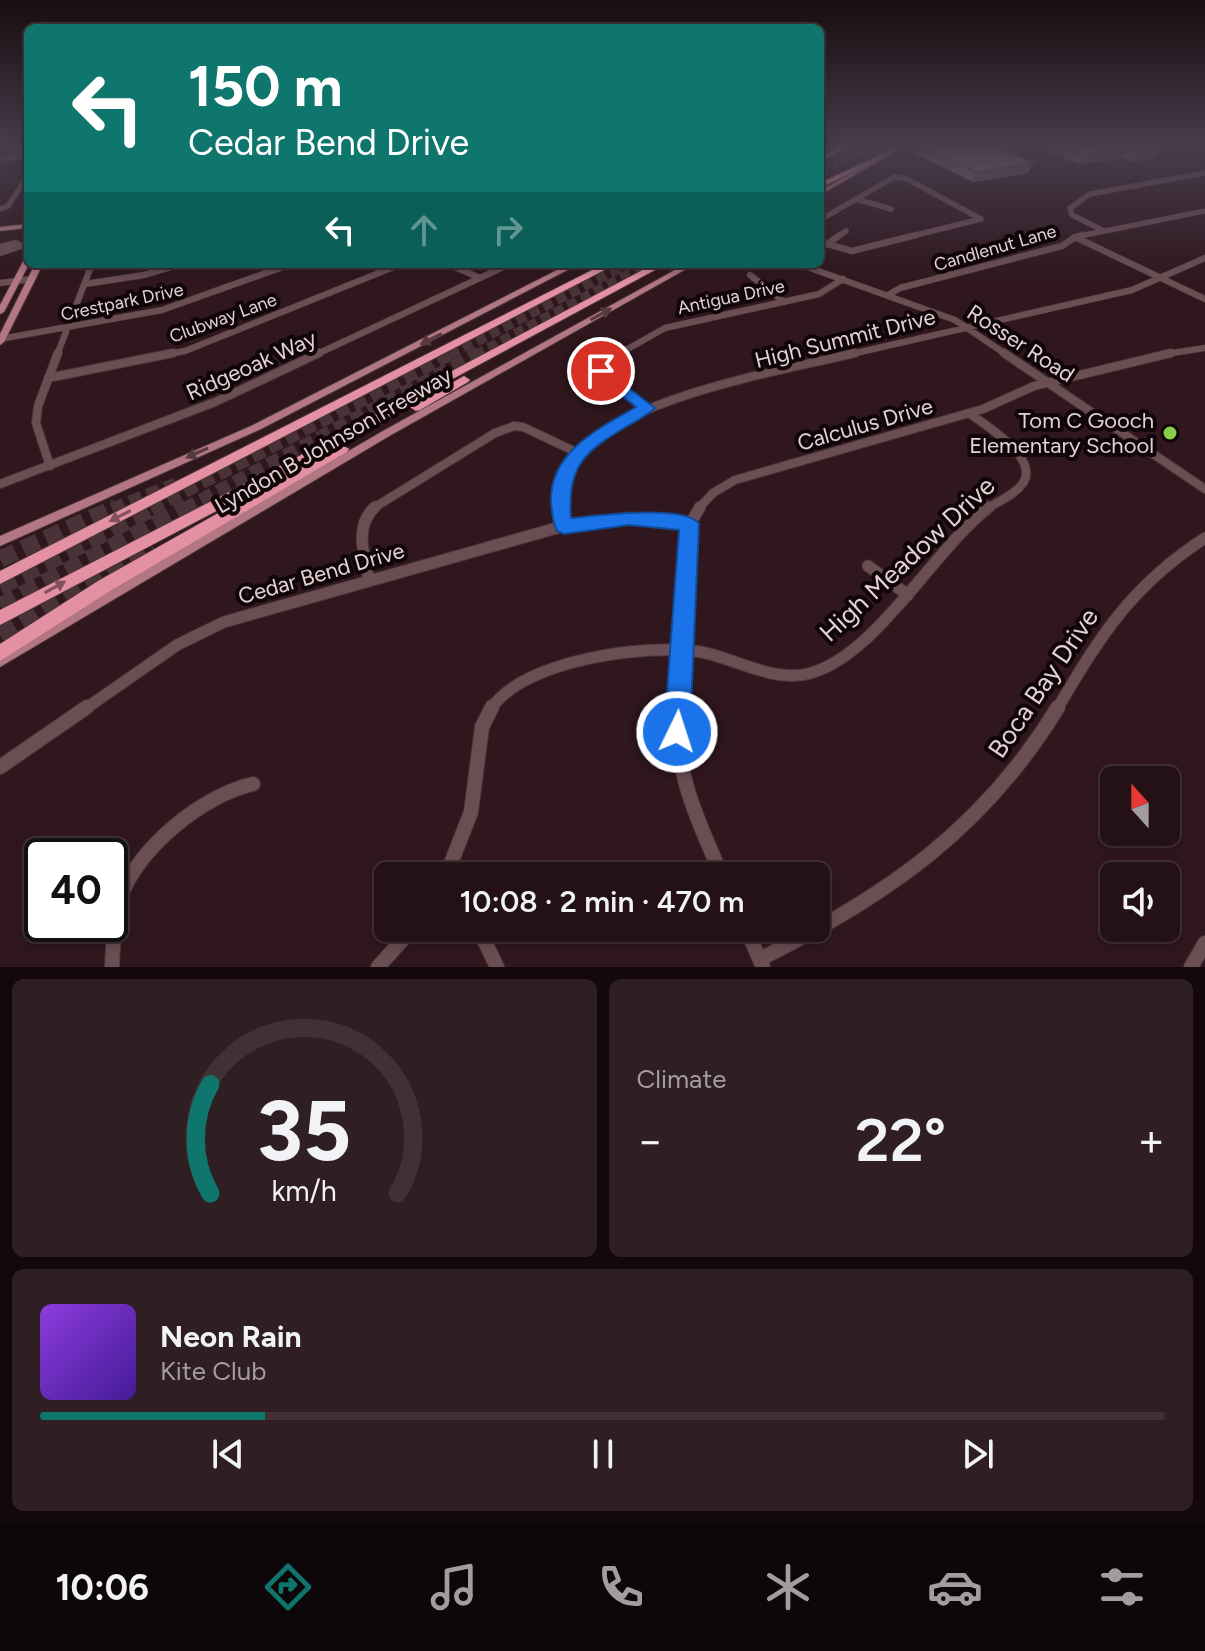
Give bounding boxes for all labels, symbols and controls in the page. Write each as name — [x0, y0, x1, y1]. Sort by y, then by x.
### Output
text: 150 m — [188, 53, 343, 120]
icon: left — [56, 56, 160, 160]
text: Cedar Bend Drive — [188, 121, 469, 164]
icon: left — [318, 208, 362, 252]
icon: ahead — [402, 208, 446, 252]
icon: right — [486, 208, 530, 252]
street label: Candlenut Lane — [931, 220, 1059, 276]
street label: Antigua Drive — [675, 275, 787, 319]
street label: Crestpark Drive — [59, 278, 185, 326]
street label: Clubway Lane — [166, 288, 280, 348]
street label: Rosser Road — [962, 299, 1079, 388]
street label: High Summit Drive — [752, 303, 938, 374]
one-way arrow — [590, 307, 612, 321]
street label: Ridgeoak Way — [182, 325, 321, 406]
one-way arrow — [419, 332, 442, 345]
pin — [567, 337, 635, 405]
icon: arrive — [579, 349, 623, 393]
street label: Lyndon B Johnson Freeway — [210, 361, 457, 519]
street label: Calculus Drive — [794, 392, 936, 457]
place label: Tom C Gooch Elementary School — [969, 407, 1154, 459]
marker: Tom C Gooch Elementary School — [1161, 424, 1179, 442]
one-way arrow — [186, 447, 209, 460]
street label: High Meadow Drive — [813, 470, 1001, 648]
one-way arrow — [108, 510, 131, 523]
street label: Cedar Bend Drive — [235, 537, 407, 610]
one-way arrow — [44, 581, 67, 594]
street label: Boca Bay Drive — [981, 602, 1105, 764]
position arrow — [635, 690, 719, 774]
north arrow — [1100, 766, 1180, 846]
map controls — [1100, 766, 1180, 942]
speed limit sign: 40 — [24, 838, 128, 942]
button: sound — [1100, 862, 1180, 942]
text: 10:08 · 2 min · 470 m — [460, 883, 745, 920]
text: Climate — [637, 1063, 726, 1095]
text: 35 — [257, 1081, 352, 1181]
text: 22° — [855, 1104, 946, 1176]
text: − — [637, 1114, 664, 1167]
text: + — [1138, 1114, 1165, 1167]
text: km/h — [272, 1174, 337, 1208]
text: Neon Rain — [160, 1318, 302, 1355]
text: Kite Club — [160, 1355, 266, 1387]
icon: previous — [206, 1432, 250, 1476]
icon: pause — [581, 1432, 625, 1476]
icon: next — [956, 1432, 1000, 1476]
icon: directions — [260, 1559, 316, 1615]
icon: music — [426, 1559, 482, 1615]
icon: phone — [593, 1559, 649, 1615]
icon: climate — [760, 1559, 816, 1615]
icon: car — [927, 1559, 983, 1615]
icon: filters — [1094, 1559, 1150, 1615]
text: 10:06 — [55, 1566, 149, 1609]

